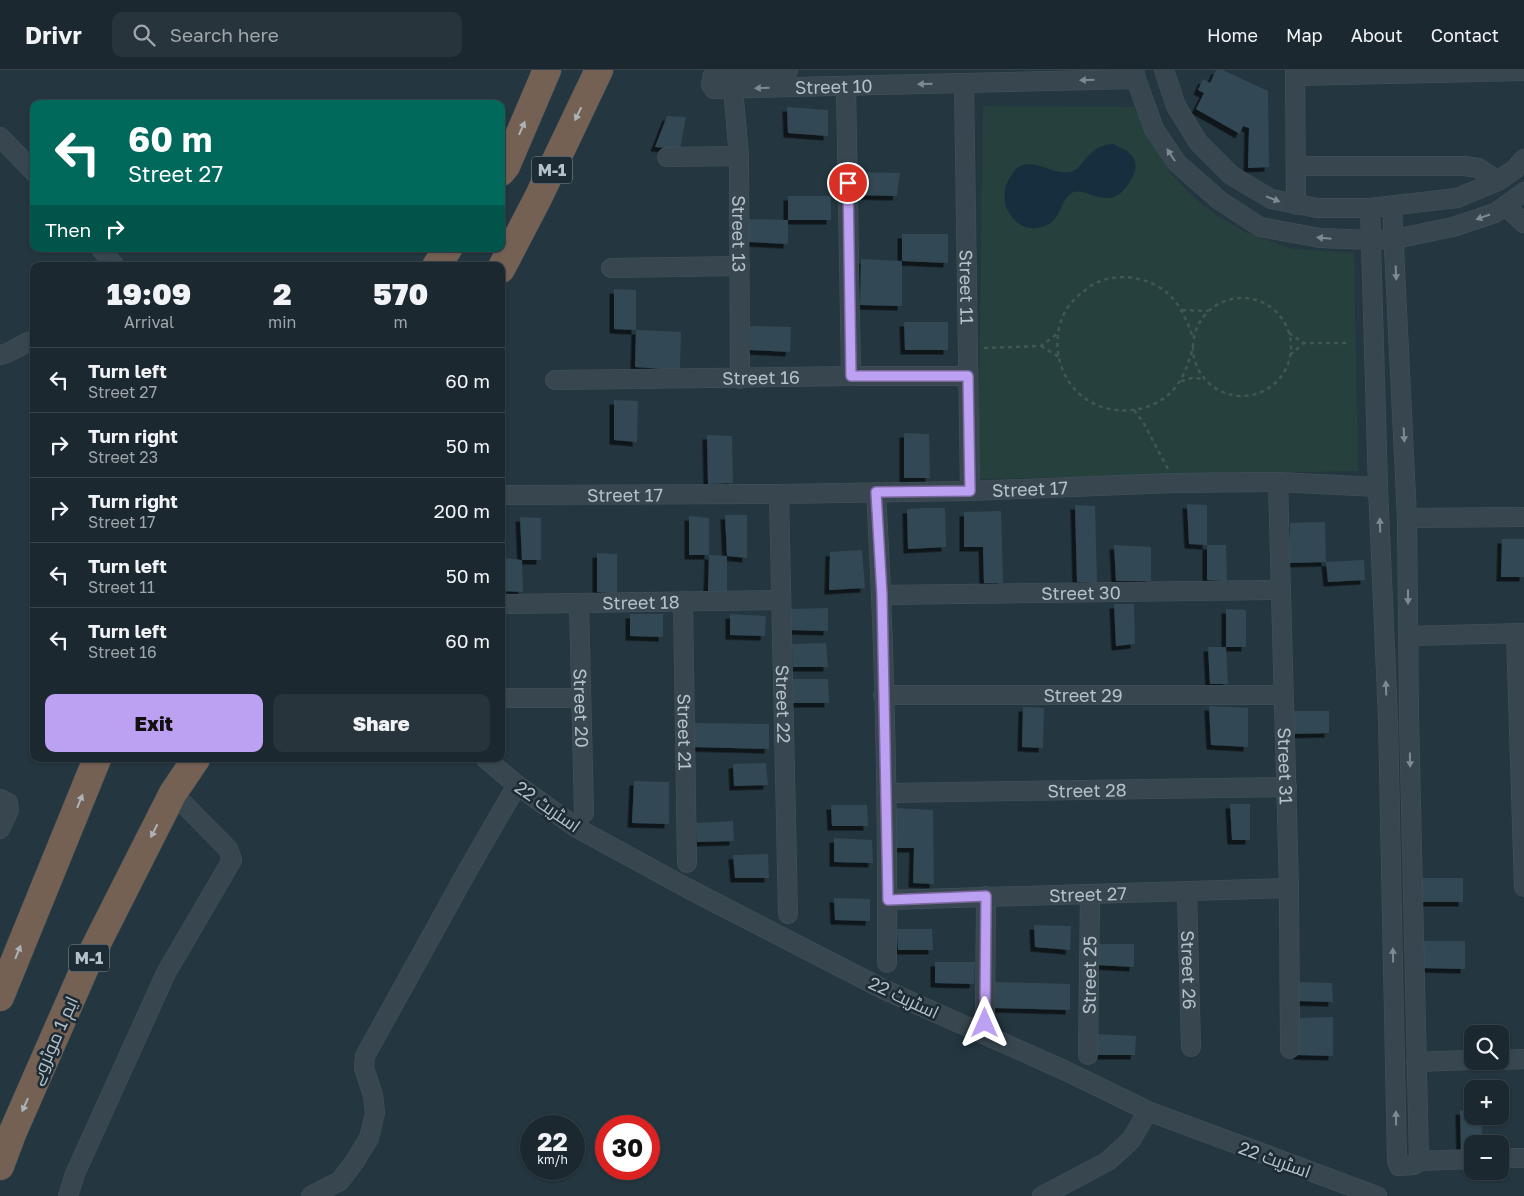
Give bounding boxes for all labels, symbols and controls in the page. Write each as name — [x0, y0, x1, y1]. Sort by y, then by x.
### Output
search box — [112, 12, 462, 57]
text: Drivr — [25, 20, 82, 49]
icon: search — [130, 21, 158, 49]
text: Search here — [170, 23, 279, 46]
text: Home — [1207, 24, 1258, 46]
text: Map — [1286, 24, 1323, 46]
text: About — [1351, 24, 1403, 46]
text: Contact — [1431, 24, 1499, 46]
street label: Street 10 — [795, 74, 873, 98]
one-way arrow — [1079, 76, 1095, 84]
one-way arrow — [916, 80, 932, 88]
one-way arrow — [754, 84, 770, 92]
one-way arrow — [574, 107, 582, 121]
text: 60 m — [128, 118, 212, 160]
icon: left — [45, 120, 110, 185]
one-way arrow — [518, 121, 526, 135]
one-way arrow — [1166, 148, 1176, 161]
road number: M-1 — [532, 156, 572, 184]
text: Street 27 — [128, 160, 223, 187]
pin — [827, 162, 869, 204]
icon: arrive — [834, 169, 862, 197]
street label: Street 13 — [728, 195, 751, 272]
one-way arrow — [1266, 195, 1280, 203]
one-way arrow — [1475, 213, 1490, 221]
icon: right — [101, 215, 129, 243]
text: Then — [45, 218, 91, 241]
one-way arrow — [1315, 233, 1331, 241]
street label: Street 11 — [955, 249, 979, 325]
one-way arrow — [1393, 265, 1401, 281]
text: 19:09 — [107, 276, 191, 312]
text: 2 — [273, 276, 292, 312]
text: 570 — [373, 276, 428, 312]
text: Arrival — [124, 312, 174, 332]
text: min — [268, 312, 296, 332]
text: m — [394, 312, 408, 332]
text: Turn left — [88, 359, 167, 382]
icon: left — [45, 366, 73, 394]
street label: Street 16 — [722, 366, 800, 389]
text: 60 m — [445, 369, 490, 392]
text: Street 27 — [88, 382, 157, 402]
text: Turn right — [88, 424, 178, 447]
one-way arrow — [1400, 427, 1408, 443]
icon: right — [45, 431, 73, 459]
text: 50 m — [446, 434, 490, 457]
text: Street 23 — [88, 447, 158, 467]
street label: Street 17 — [991, 476, 1068, 501]
street label: Street 17 — [587, 483, 663, 506]
text: Turn right — [88, 489, 178, 512]
icon: right — [45, 496, 73, 524]
text: 200 m — [434, 499, 490, 522]
text: Street 17 — [88, 512, 156, 532]
one-way arrow — [1375, 517, 1383, 533]
text: Turn left — [88, 554, 167, 577]
icon: left — [45, 561, 73, 589]
text: 50 m — [446, 564, 490, 587]
text: Street 11 — [88, 577, 155, 597]
street label: Street 30 — [1041, 581, 1121, 604]
street label: Street 18 — [602, 590, 680, 614]
one-way arrow — [1404, 590, 1412, 606]
text: Turn left — [88, 619, 167, 642]
icon: left — [45, 626, 73, 654]
text: 60 m — [445, 629, 490, 652]
text: Street 16 — [88, 642, 157, 662]
street label: Street 22 — [772, 664, 795, 744]
street label: Street 20 — [570, 668, 593, 748]
one-way arrow — [1382, 679, 1390, 695]
street label: Street 29 — [1043, 684, 1123, 706]
street label: Street 21 — [673, 693, 697, 771]
button: Exit — [45, 694, 263, 752]
button: Share — [273, 694, 490, 752]
street label: Street 31 — [1274, 727, 1298, 805]
one-way arrow — [1406, 752, 1414, 768]
street label: اسٹریٹ 22 — [510, 775, 585, 837]
street label: Street 28 — [1047, 778, 1127, 802]
one-way arrow — [76, 794, 84, 808]
one-way arrow — [150, 824, 158, 838]
street label: Street 27 — [1049, 882, 1127, 906]
street label: Street 26 — [1177, 930, 1201, 1010]
street label: Street 25 — [1078, 936, 1100, 1015]
road number: M-1 — [69, 944, 109, 971]
one-way arrow — [15, 945, 23, 959]
one-way arrow — [1389, 947, 1397, 963]
street label: اسٹریٹ 22 — [865, 971, 943, 1024]
street label: ایم 1 موٹروے — [24, 992, 84, 1088]
position arrow — [958, 996, 1010, 1048]
map controls — [1464, 1025, 1509, 1180]
button: search — [1464, 1025, 1509, 1070]
button: + — [1464, 1080, 1509, 1125]
one-way arrow — [21, 1098, 29, 1112]
one-way arrow — [1392, 1109, 1400, 1125]
speed limit sign: 30 — [595, 1115, 660, 1180]
text: 22 — [537, 1126, 568, 1157]
button: − — [1464, 1135, 1509, 1180]
street label: اسٹریٹ 22 — [1236, 1136, 1314, 1183]
text: km/h — [537, 1152, 568, 1167]

